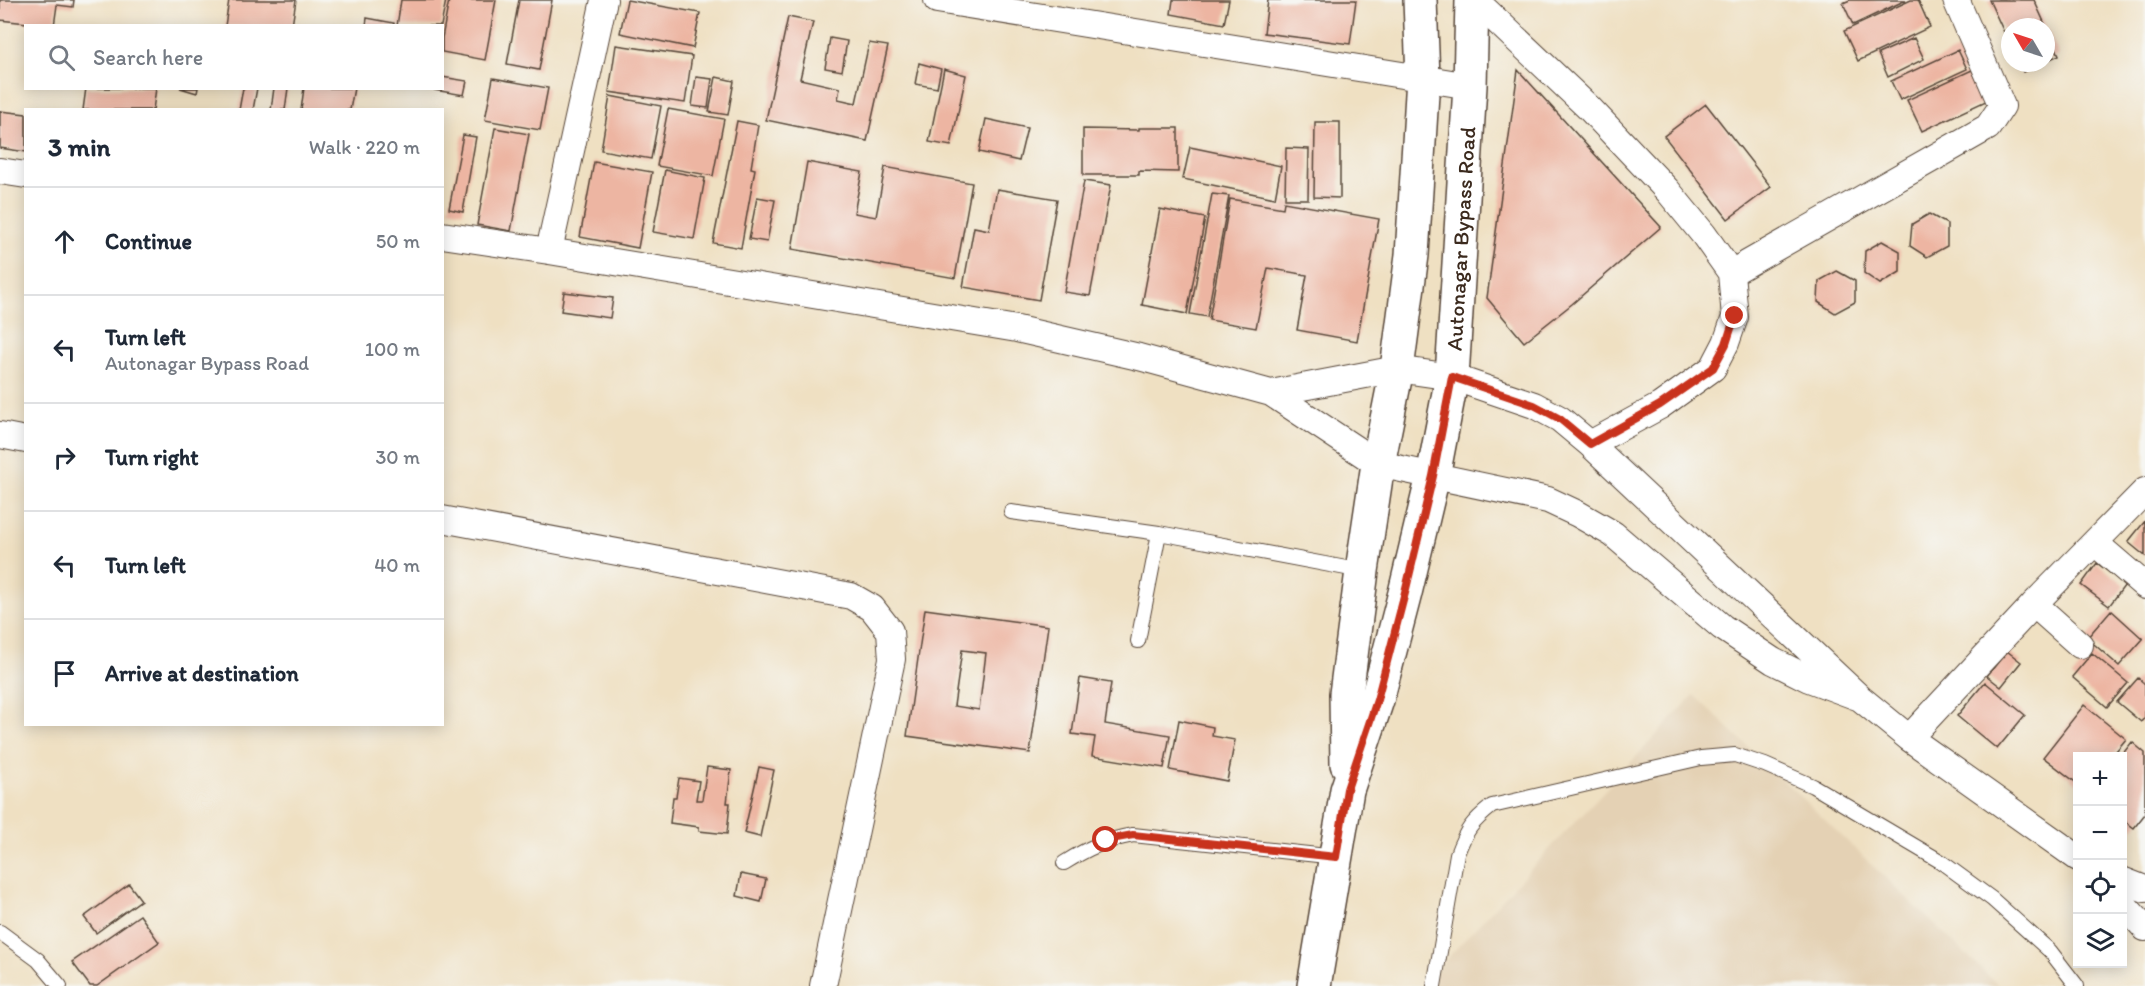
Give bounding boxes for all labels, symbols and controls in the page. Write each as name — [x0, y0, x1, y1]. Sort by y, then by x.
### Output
north arrow — [2001, 18, 2055, 72]
search box — [24, 24, 444, 90]
icon: search — [45, 41, 78, 74]
text: Search here — [93, 44, 203, 71]
street label: Autonagar Bypass Road — [1440, 126, 1481, 352]
text: 3 min — [48, 131, 110, 163]
text: Walk · 220 m — [309, 135, 420, 159]
icon: ahead — [48, 225, 81, 258]
text: Continue — [105, 228, 192, 255]
text: 50 m — [376, 229, 420, 253]
route end — [1721, 302, 1747, 328]
text: Turn left — [105, 324, 186, 351]
icon: left — [48, 333, 81, 366]
text: 100 m — [365, 337, 420, 361]
text: Autonagar Bypass Road — [105, 351, 309, 375]
icon: right — [48, 441, 81, 474]
text: Turn right — [105, 444, 199, 471]
text: 30 m — [375, 445, 420, 469]
icon: left — [48, 549, 81, 582]
text: Turn left — [105, 552, 186, 579]
text: 40 m — [374, 553, 420, 577]
icon: arrive — [48, 657, 81, 690]
text: Arrive at destination — [105, 660, 299, 687]
map controls — [2073, 752, 2127, 968]
button: + — [2073, 752, 2127, 806]
button: − — [2073, 806, 2127, 860]
route start — [1092, 826, 1118, 852]
button: locate — [2073, 860, 2127, 914]
button: layers — [2073, 914, 2127, 968]

